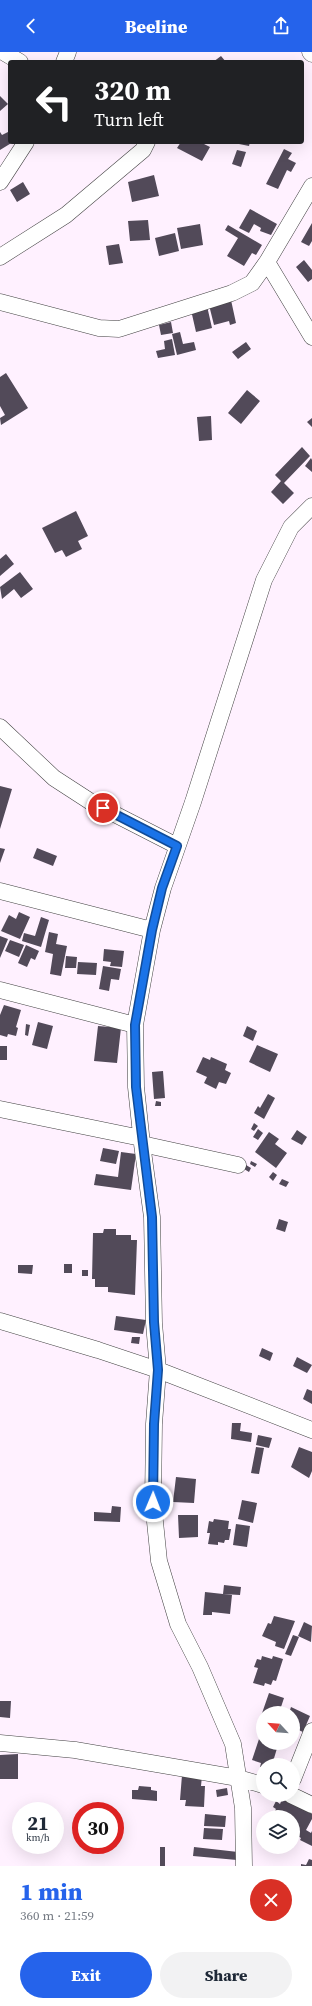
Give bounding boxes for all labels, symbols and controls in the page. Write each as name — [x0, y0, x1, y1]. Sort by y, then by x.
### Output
text: Beeline — [125, 14, 187, 39]
icon: back — [20, 15, 42, 37]
icon: share — [270, 15, 292, 37]
text: 320 m — [94, 71, 171, 109]
icon: left — [28, 76, 80, 128]
text: Turn left — [94, 107, 164, 132]
pin — [86, 791, 120, 825]
icon: arrive — [92, 797, 114, 819]
position arrow — [132, 1481, 174, 1523]
north arrow — [256, 1706, 300, 1750]
map controls — [256, 1706, 300, 1854]
button: search — [256, 1758, 300, 1802]
speed limit sign: 30 — [72, 1802, 124, 1854]
text: 21 — [27, 1809, 49, 1837]
button: layers — [256, 1810, 300, 1854]
text: km/h — [26, 1831, 50, 1844]
text: 1 min — [20, 1875, 83, 1908]
button: close — [250, 1879, 292, 1921]
text: 360 m · 21:59 — [20, 1907, 94, 1924]
button: Exit — [20, 1952, 152, 1998]
button: Share — [160, 1952, 292, 1998]

